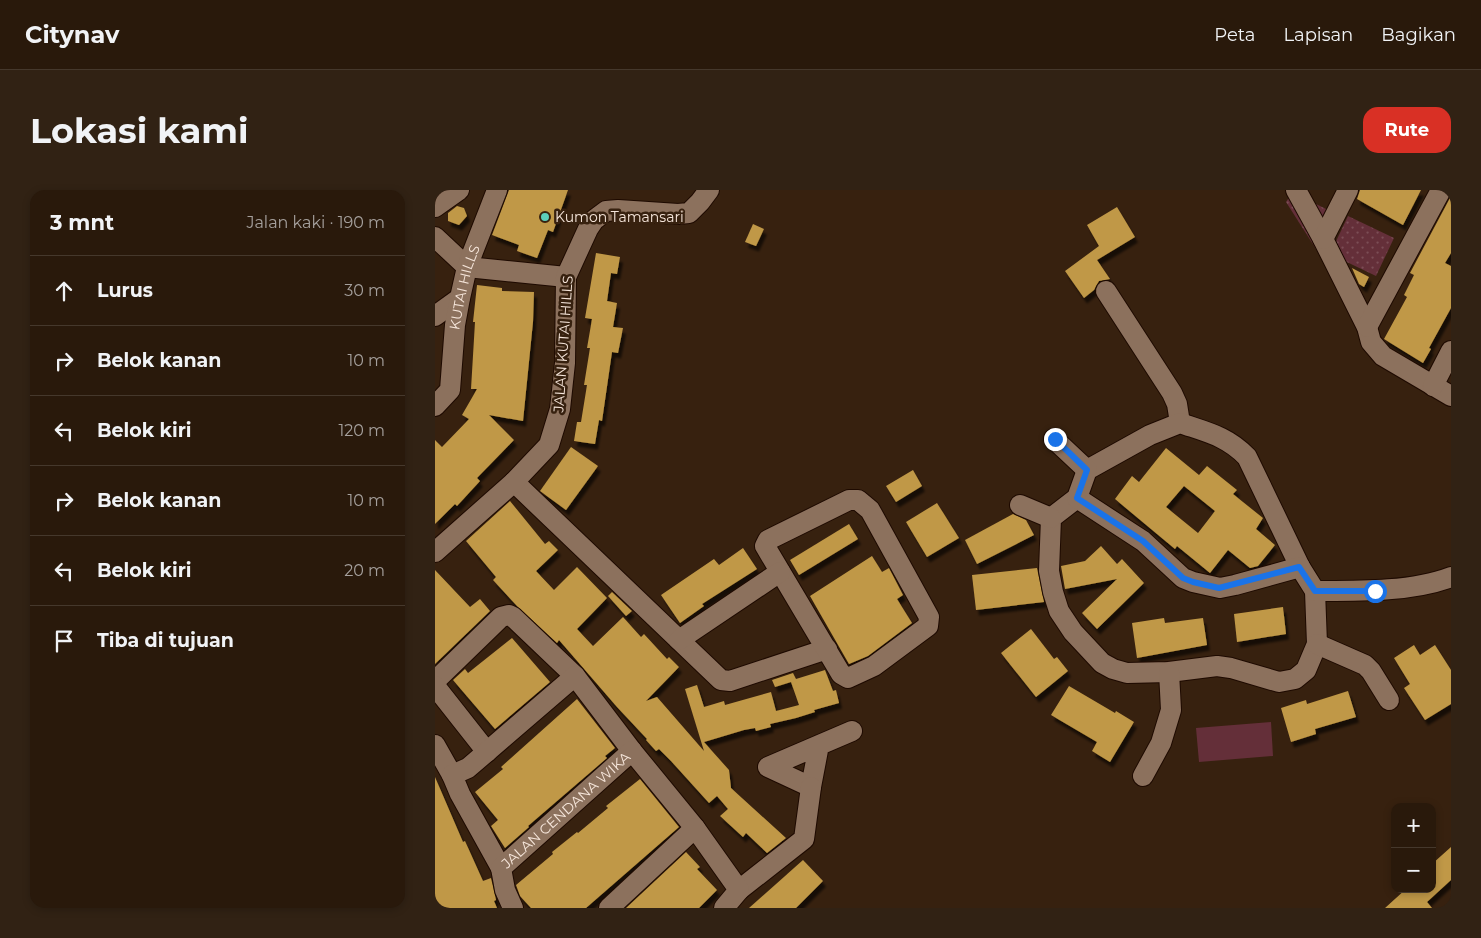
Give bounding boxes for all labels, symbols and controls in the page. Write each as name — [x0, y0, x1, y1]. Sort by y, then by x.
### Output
text: Citynav — [25, 20, 119, 49]
text: Peta — [1214, 24, 1255, 46]
text: Lapisan — [1283, 24, 1353, 46]
text: Bagikan — [1381, 24, 1456, 46]
button: Rute — [1363, 107, 1451, 153]
text: Lokasi kami — [30, 109, 249, 152]
place label: Kumon Tamansari — [555, 208, 684, 226]
text: 3 mnt — [50, 210, 114, 235]
marker: Kumon Tamansari — [539, 211, 551, 223]
text: Jalan kaki · 190 m — [246, 213, 385, 232]
street label: KUTAI HILLS — [445, 242, 484, 331]
street label: JALAN KUTAI HILLS — [549, 275, 577, 414]
icon: ahead — [50, 277, 78, 305]
text: Lurus — [97, 279, 153, 302]
text: 30 m — [344, 281, 385, 300]
icon: right — [50, 347, 78, 375]
text: Belok kanan — [97, 349, 221, 372]
text: 10 m — [347, 351, 385, 370]
icon: left — [50, 417, 78, 445]
text: Belok kiri — [97, 419, 192, 442]
text: 120 m — [338, 421, 385, 440]
route end — [1044, 428, 1067, 451]
icon: right — [50, 487, 78, 515]
text: Belok kanan — [97, 489, 221, 512]
text: 10 m — [347, 491, 385, 510]
icon: left — [50, 557, 78, 585]
text: Belok kiri — [97, 559, 192, 582]
text: 20 m — [344, 561, 385, 580]
route start — [1364, 580, 1387, 603]
icon: arrive — [50, 627, 78, 655]
text: Tiba di tujuan — [97, 629, 234, 652]
street label: JALAN CENDANA WIKA — [497, 747, 635, 873]
map controls — [1391, 803, 1436, 893]
button: + — [1391, 803, 1436, 848]
button: − — [1391, 848, 1436, 893]

